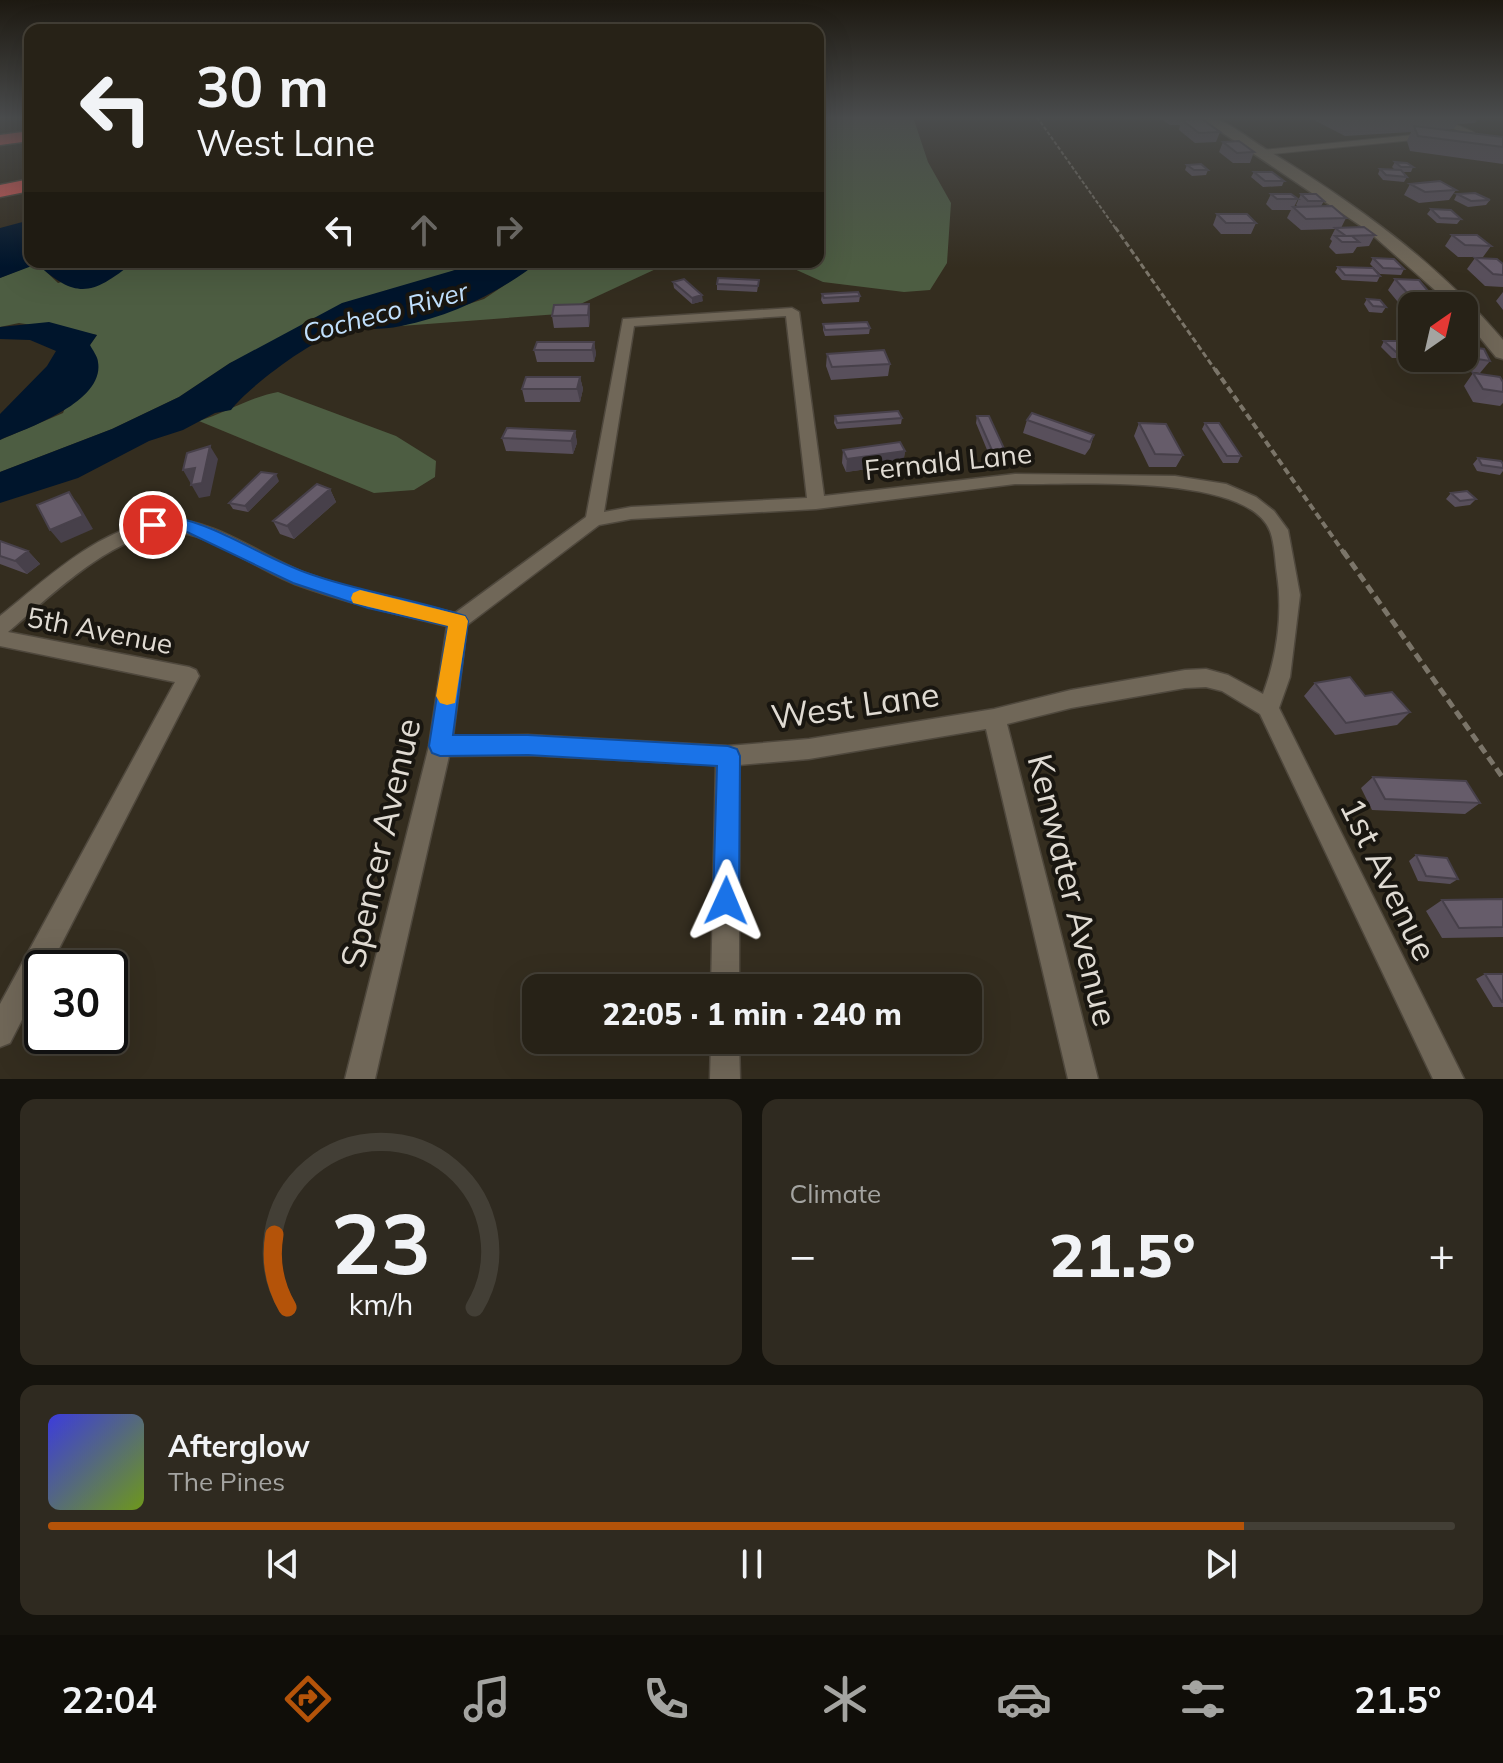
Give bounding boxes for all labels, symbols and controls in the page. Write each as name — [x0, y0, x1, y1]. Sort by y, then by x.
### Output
text: 30 m — [196, 51, 329, 121]
icon: left — [64, 56, 168, 160]
text: West Lane — [196, 120, 375, 165]
icon: left — [318, 208, 362, 252]
icon: ahead — [402, 208, 446, 252]
icon: right — [486, 208, 530, 252]
water label: Cocheco River — [299, 274, 473, 350]
north arrow — [1398, 292, 1478, 372]
map controls — [1398, 292, 1478, 372]
street label: Fernald Lane — [862, 435, 1034, 487]
pin — [119, 491, 187, 559]
icon: arrive — [131, 503, 175, 547]
street label: 5th Avenue — [24, 599, 176, 661]
street label: West Lane — [768, 672, 942, 738]
street label: Spencer Avenue — [330, 714, 430, 972]
street label: Kenwater Avenue — [1018, 749, 1128, 1031]
street label: 1st Avenue — [1331, 790, 1447, 968]
position arrow — [684, 859, 768, 943]
speed limit sign: 30 — [24, 950, 128, 1054]
text: 22:05 · 1 min · 240 m — [602, 995, 902, 1033]
text: Climate — [790, 1177, 881, 1210]
text: 23 — [331, 1190, 431, 1295]
text: 21.5° — [1049, 1217, 1196, 1292]
text: − — [790, 1227, 816, 1282]
text: + — [1429, 1227, 1455, 1282]
text: km/h — [348, 1286, 413, 1322]
text: Afterglow — [168, 1427, 310, 1465]
text: The Pines — [168, 1465, 285, 1498]
icon: previous — [261, 1542, 305, 1586]
icon: pause — [730, 1542, 774, 1586]
icon: next — [1199, 1542, 1243, 1586]
icon: directions — [280, 1671, 336, 1727]
icon: music — [459, 1671, 515, 1727]
icon: phone — [638, 1671, 694, 1727]
icon: climate — [817, 1671, 873, 1727]
icon: car — [996, 1671, 1052, 1727]
icon: filters — [1175, 1671, 1231, 1727]
text: 22:04 — [62, 1677, 157, 1722]
text: 21.5° — [1354, 1677, 1441, 1722]

